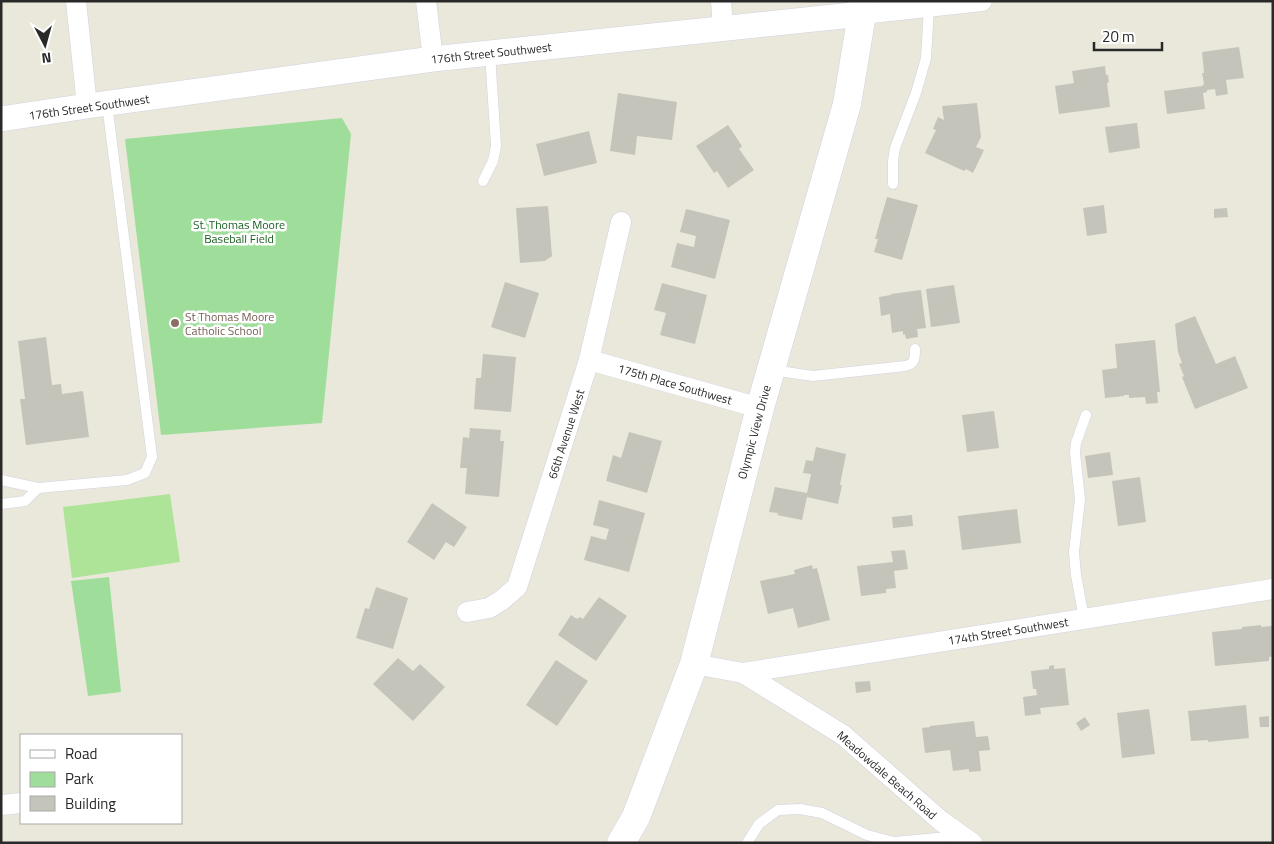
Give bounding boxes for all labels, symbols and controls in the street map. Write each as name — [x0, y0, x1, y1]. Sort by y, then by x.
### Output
north arrow — [20, 20, 70, 70]
scale bar — [1094, 20, 1162, 52]
text: 20 m — [1102, 25, 1135, 48]
street label: 176th Street Southwest — [429, 37, 553, 69]
text: N — [40, 47, 52, 69]
street label: 176th Street Southwest — [27, 89, 151, 125]
park label: St. Thomas Moore Baseball Field — [193, 215, 285, 248]
place label: St Thomas Moore Catholic School — [185, 307, 274, 340]
marker: St Thomas Moore Catholic School — [169, 317, 181, 329]
street label: 175th Place Southwest — [616, 359, 735, 410]
street label: Olympic View Drive — [732, 383, 776, 481]
street label: 66th Avenue West — [543, 386, 590, 481]
street label: 174th Street Southwest — [946, 612, 1070, 650]
street label: Meadowdale Beach Road — [833, 726, 941, 824]
legend — [20, 734, 182, 824]
text: Road — [65, 742, 97, 765]
text: Park — [65, 767, 94, 790]
text: Building — [65, 792, 116, 815]

